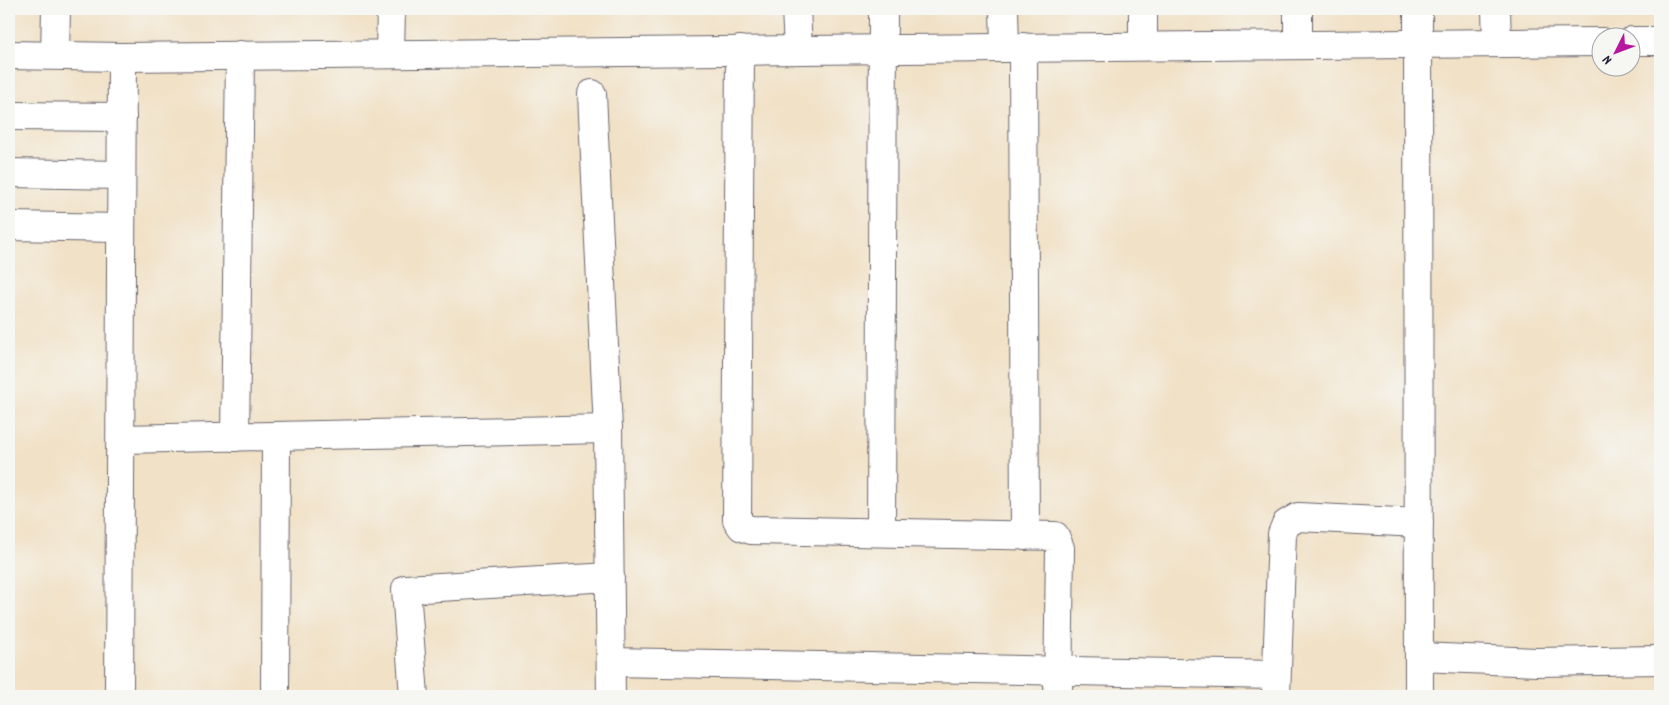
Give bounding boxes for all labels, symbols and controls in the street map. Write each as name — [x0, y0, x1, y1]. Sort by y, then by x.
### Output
north arrow — [1592, 28, 1642, 78]
text: N — [1598, 50, 1618, 69]

